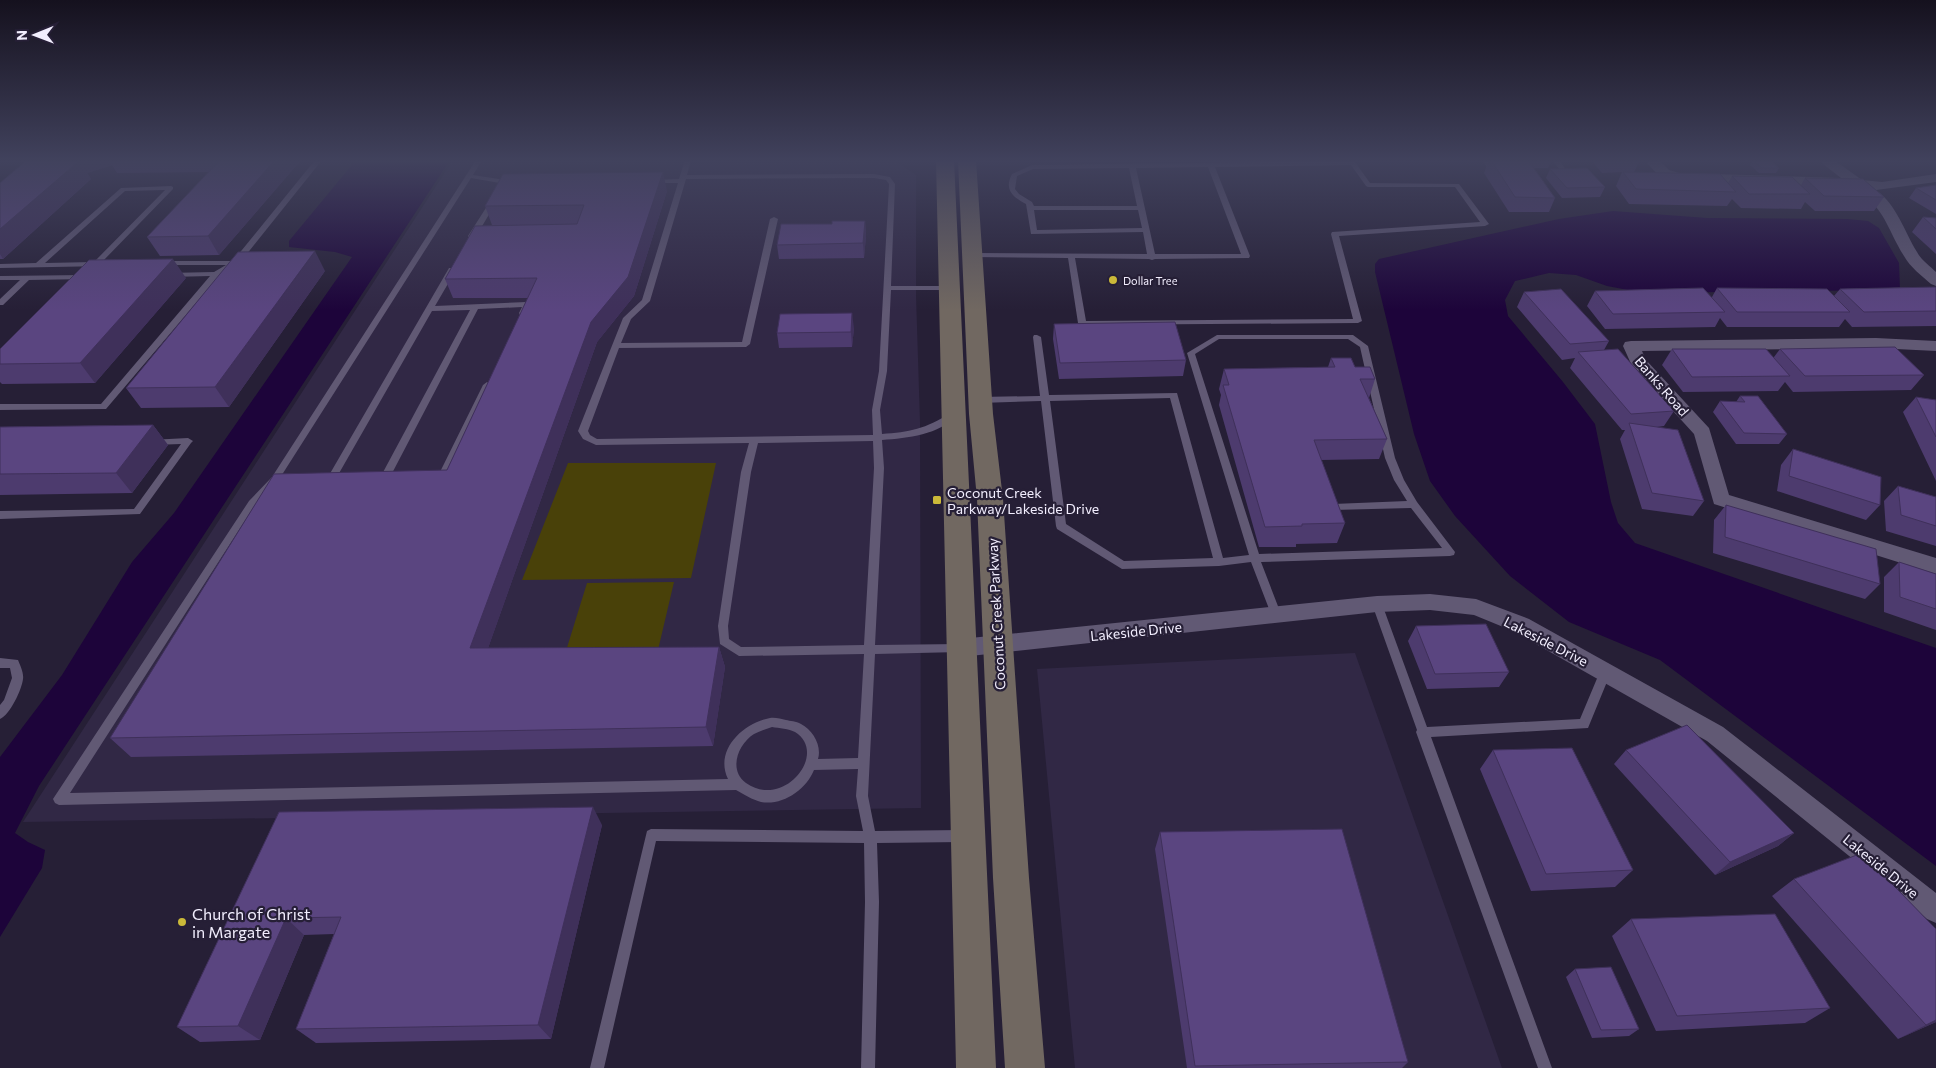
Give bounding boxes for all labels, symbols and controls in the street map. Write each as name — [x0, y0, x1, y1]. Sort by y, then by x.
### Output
north arrow — [10, 10, 60, 60]
text: N — [13, 30, 30, 41]
marker: Dollar Tree — [1107, 274, 1119, 286]
place label: Dollar Tree — [1123, 274, 1178, 287]
street label: Banks Road — [1631, 353, 1693, 419]
place label: Coconut Creek Parkway/Lakeside Drive — [947, 484, 1099, 517]
marker: Coconut Creek Parkway/Lakeside Drive — [931, 494, 943, 506]
street label: Coconut Creek Parkway — [984, 538, 1008, 690]
street label: Lakeside Drive — [1501, 613, 1591, 669]
street label: Lakeside Drive — [1089, 618, 1183, 644]
street label: Lakeside Drive — [1840, 830, 1922, 902]
place label: Church of Christ in Margate — [192, 904, 311, 941]
marker: Church of Christ in Margate — [176, 916, 188, 928]

